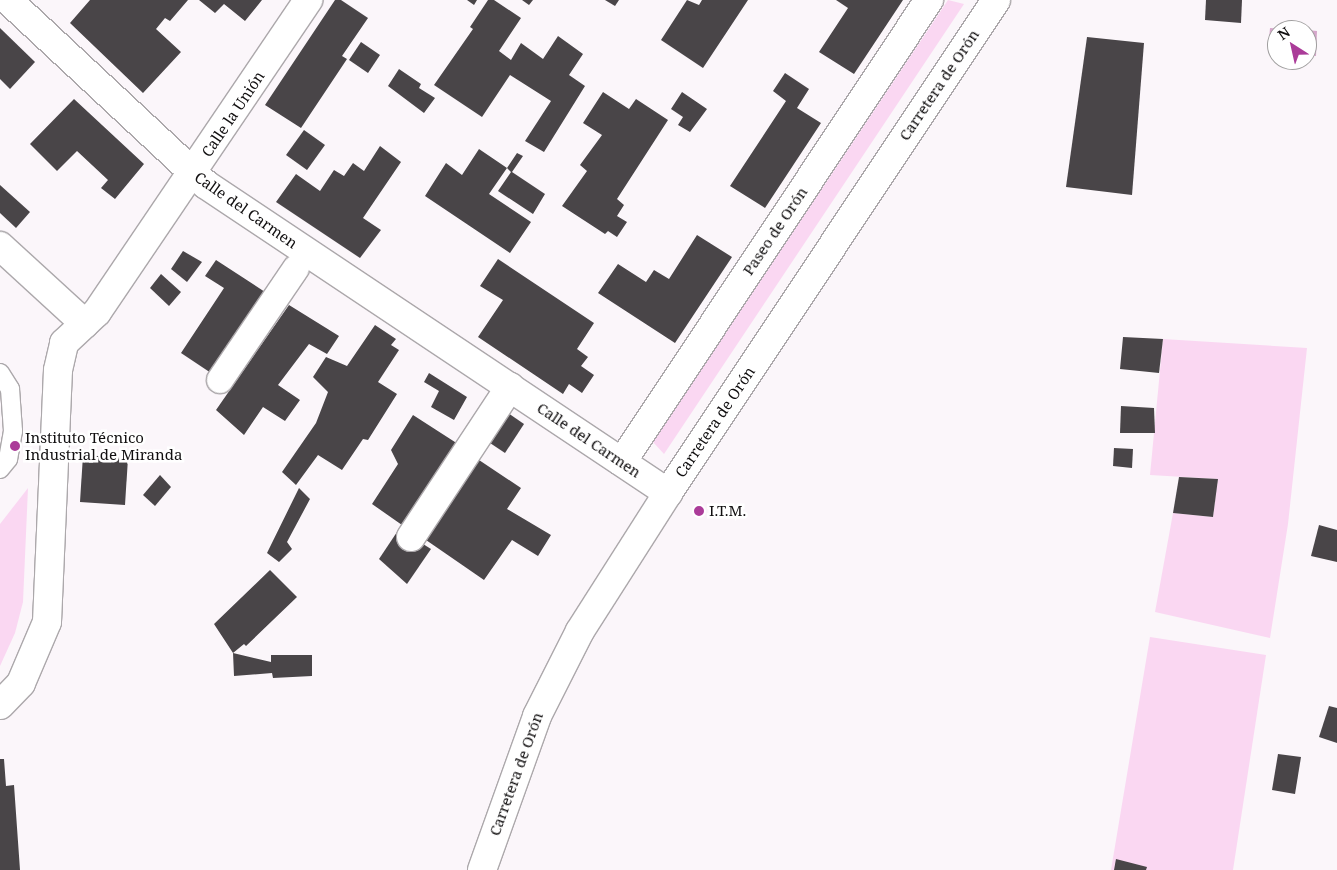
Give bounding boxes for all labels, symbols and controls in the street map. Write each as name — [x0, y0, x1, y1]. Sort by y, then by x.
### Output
north arrow — [1267, 20, 1317, 70]
text: N — [1274, 22, 1294, 44]
street label: Carretera de Orón — [895, 26, 983, 144]
street label: Calle la Unión — [198, 68, 268, 160]
street label: Calle del Carmen — [191, 168, 301, 252]
street label: Paseo de Orón — [739, 183, 811, 279]
street label: Carretera de Orón — [671, 363, 759, 481]
street label: Calle del Carmen — [534, 399, 644, 481]
place label: Instituto Técnico Industrial de Miranda — [25, 428, 182, 463]
marker: Instituto Técnico Industrial de Miranda — [9, 440, 21, 452]
place label: I.T.M. — [709, 502, 746, 520]
marker: I.T.M. — [693, 505, 705, 517]
street label: Carretera de Orón — [485, 710, 547, 838]

